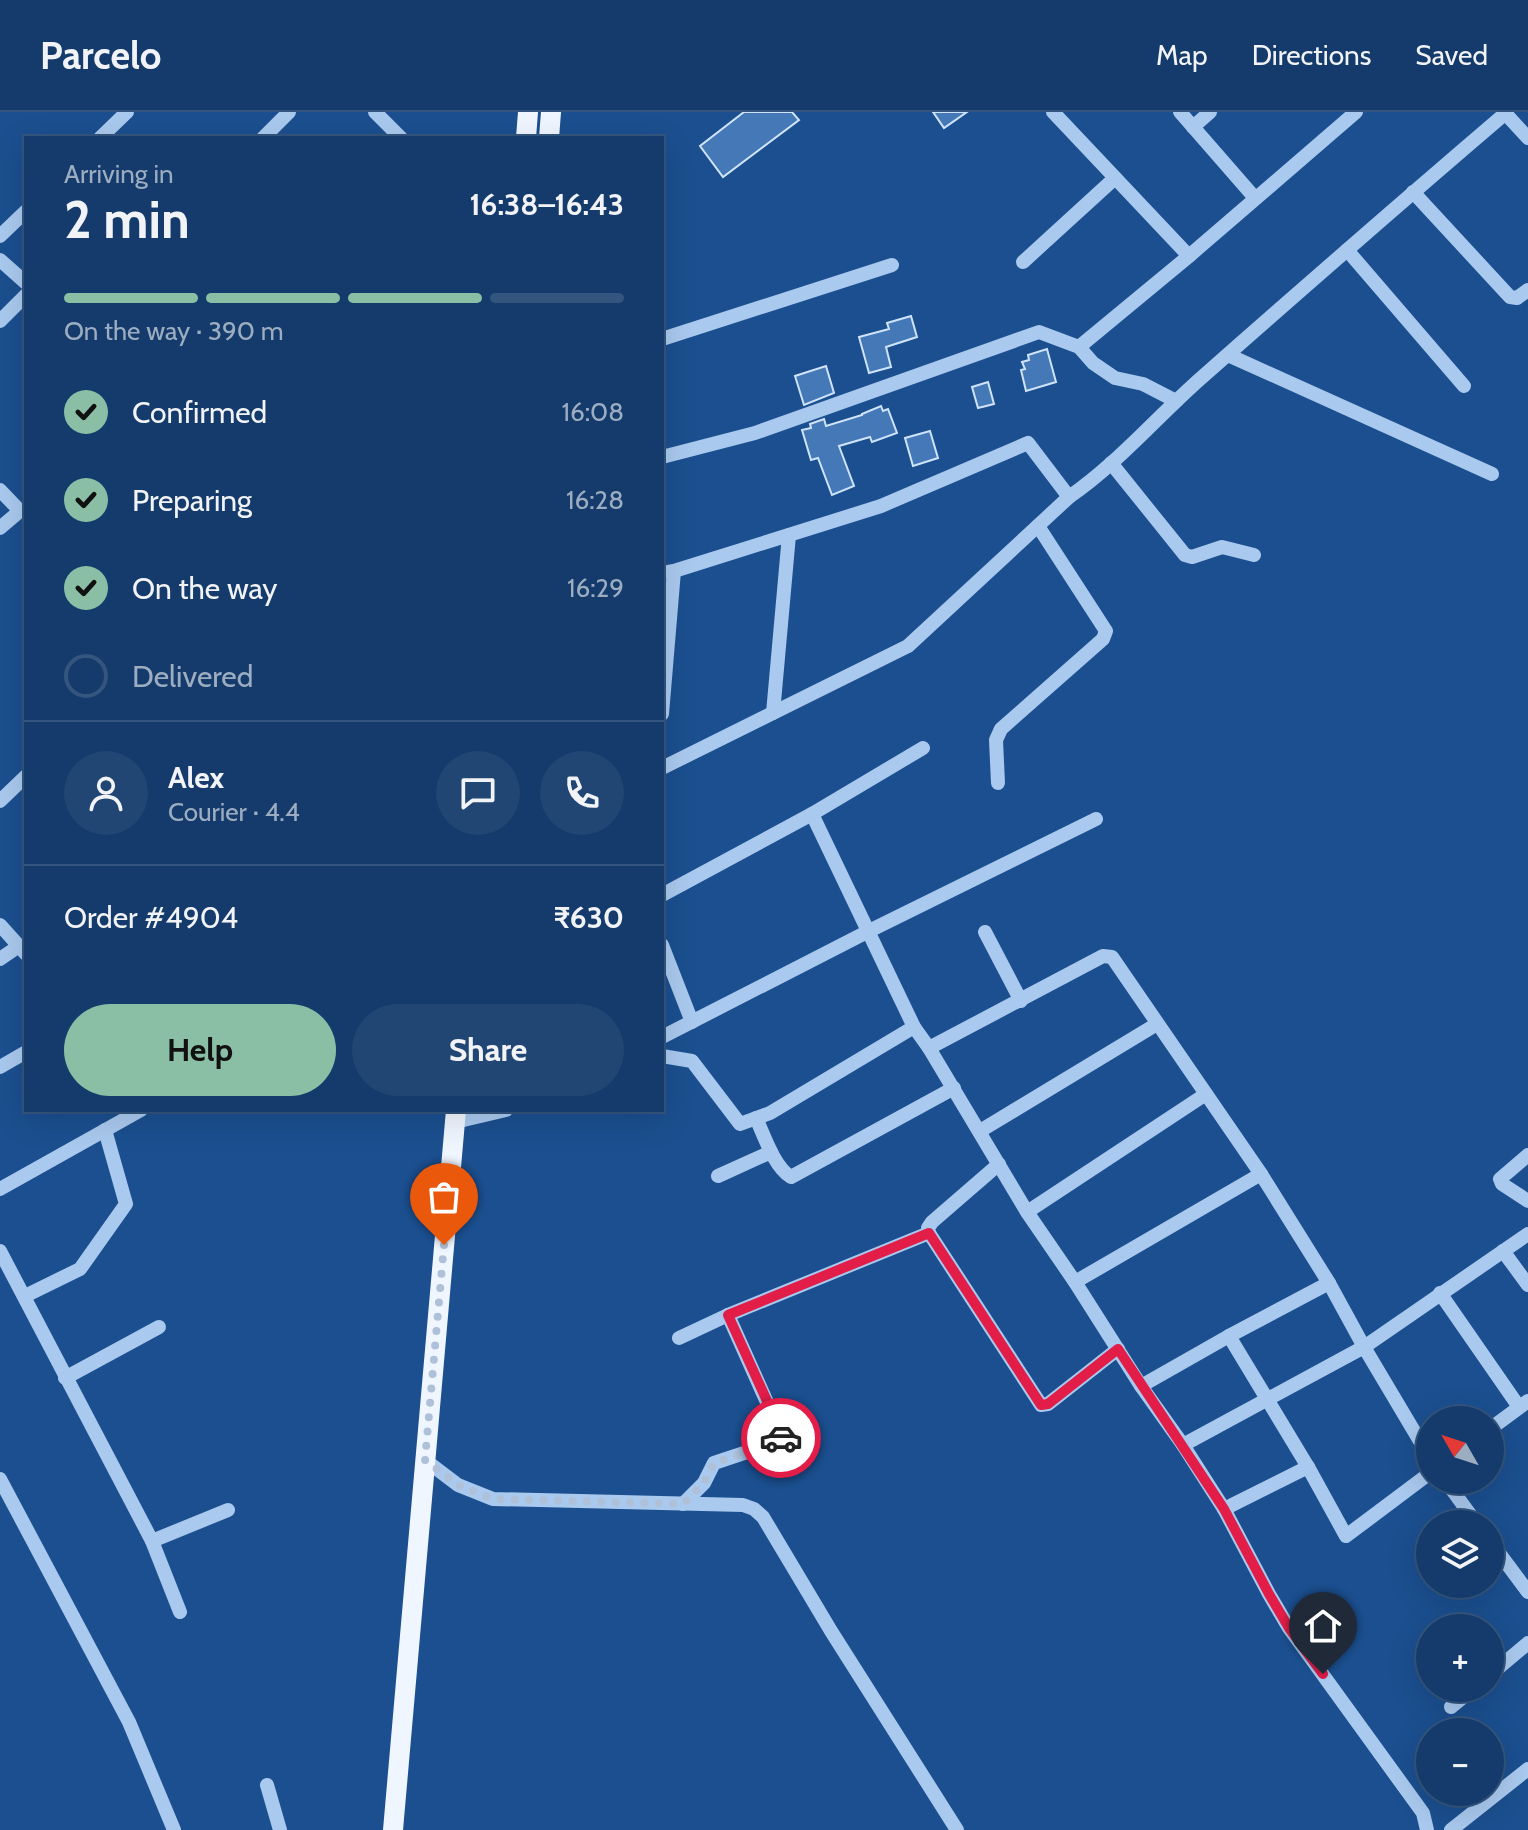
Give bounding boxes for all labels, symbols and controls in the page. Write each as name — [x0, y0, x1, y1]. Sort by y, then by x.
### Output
text: Parcelo — [40, 32, 161, 79]
text: Map — [1156, 38, 1208, 72]
text: Directions — [1252, 38, 1371, 72]
text: Saved — [1415, 38, 1488, 72]
text: Arriving in — [64, 158, 174, 190]
text: 16:38–16:43 — [470, 186, 624, 223]
text: 2 min — [64, 188, 190, 251]
text: On the way · 390 m — [64, 315, 284, 347]
icon: check — [64, 390, 108, 434]
text: Confirmed — [132, 394, 267, 431]
text: 16:08 — [561, 396, 624, 428]
icon: check — [64, 478, 108, 522]
text: Preparing — [132, 482, 252, 519]
text: 16:28 — [566, 484, 624, 516]
icon: check — [64, 566, 108, 610]
text: On the way — [132, 570, 277, 607]
text: 16:29 — [567, 572, 624, 604]
text: Delivered — [132, 658, 253, 695]
button: person — [64, 751, 148, 835]
button: chat — [436, 751, 520, 835]
button: phone — [540, 751, 624, 835]
text: Alex — [168, 759, 224, 796]
text: Courier · 4.4 — [168, 796, 300, 828]
text: Order #4904 — [64, 899, 238, 936]
text: ₹630 — [553, 899, 624, 936]
button: Help — [64, 1004, 336, 1096]
button: Share — [352, 1004, 624, 1096]
pin — [410, 1163, 478, 1245]
icon: bag — [422, 1175, 466, 1219]
courier — [741, 1398, 821, 1478]
north arrow — [1416, 1406, 1504, 1494]
map controls — [1416, 1406, 1504, 1806]
icon: car — [759, 1416, 803, 1460]
button: layers — [1416, 1510, 1504, 1598]
pin — [1289, 1592, 1357, 1674]
icon: home — [1301, 1604, 1345, 1648]
button: + — [1416, 1614, 1504, 1702]
button: − — [1416, 1718, 1504, 1806]

